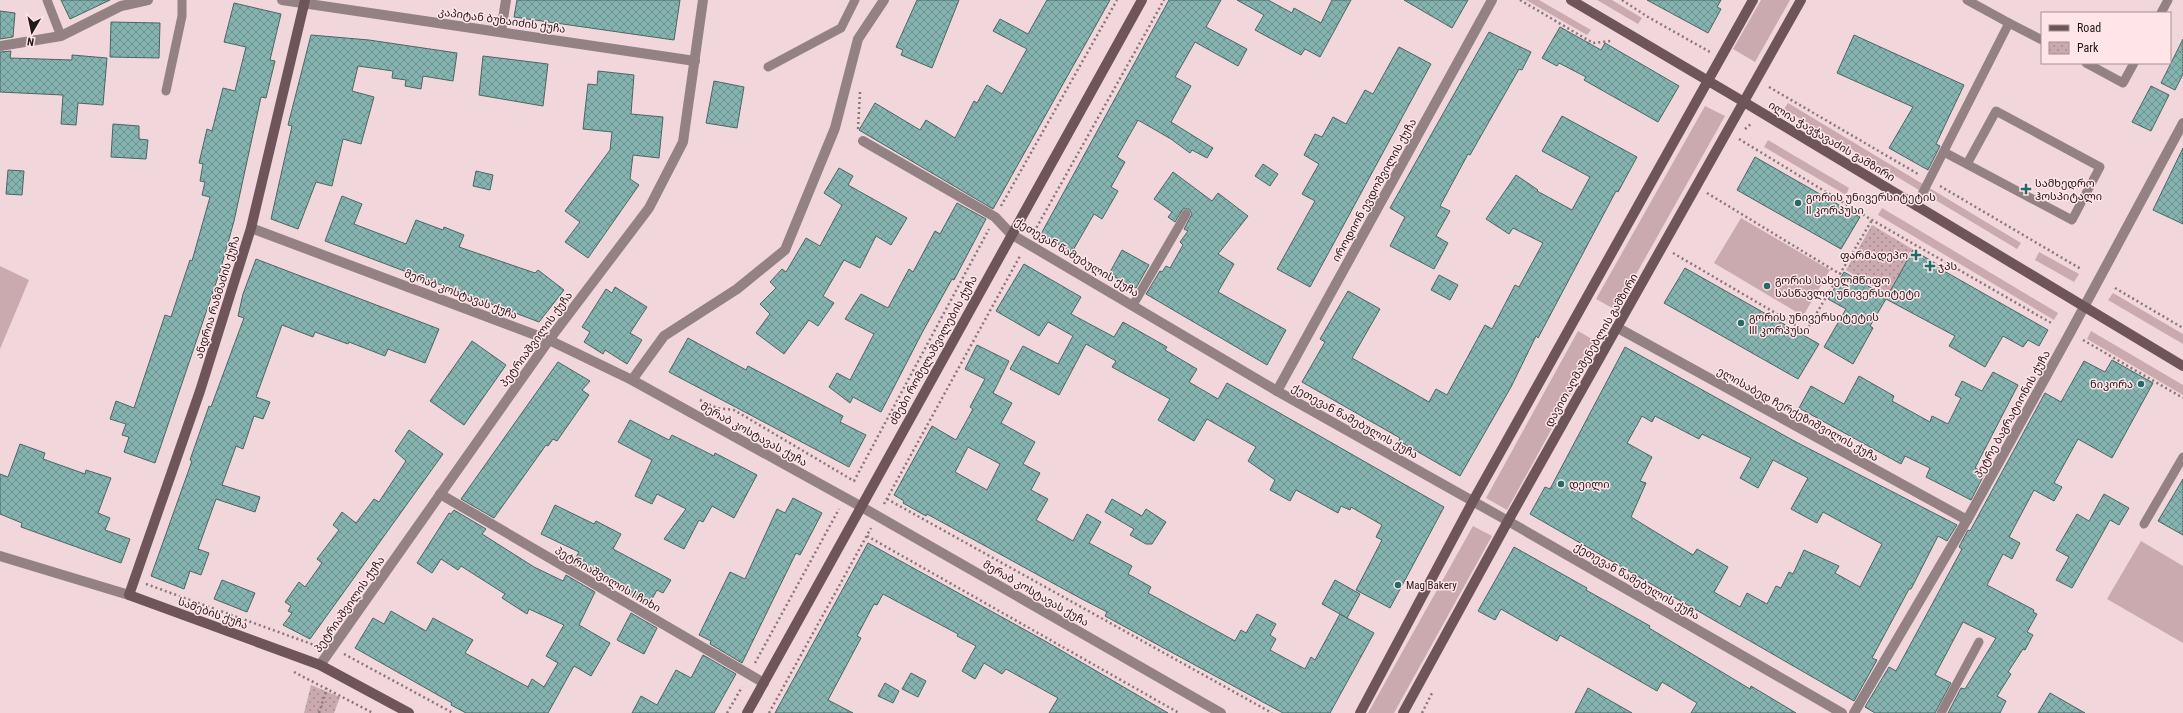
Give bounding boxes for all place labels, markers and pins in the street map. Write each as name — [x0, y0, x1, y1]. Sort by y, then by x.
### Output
place label: სამხედრო ჰოსპიტალი — [2035, 177, 2102, 203]
marker: სამხედრო ჰოსპიტალი — [2020, 183, 2032, 195]
place label: გორის უნივერსიტეტის II კორპუსი — [1806, 191, 1936, 217]
marker: გორის უნივერსიტეტის II კორპუსი — [1793, 198, 1803, 208]
place label: ფარმადეპო — [1840, 249, 1908, 262]
marker: ფარმადეპო — [1911, 250, 1921, 260]
place label: ჯპს — [1938, 260, 1958, 273]
marker: ჯპს — [1925, 261, 1935, 271]
place label: გორის სახელმწიფო სასწავლო უნივერსიტეტი — [1775, 274, 1920, 300]
marker: გორის სახელმწიფო სასწავლო უნივერსიტეტი — [1762, 281, 1772, 291]
place label: გორის უნივერსიტეტის III კორპუსი — [1749, 311, 1879, 337]
marker: გორის უნივერსიტეტის III კორპუსი — [1736, 318, 1746, 328]
place label: ნიკორა — [2090, 378, 2133, 391]
marker: ნიკორა — [2136, 379, 2146, 389]
place label: დეილი — [1569, 478, 1610, 491]
marker: დეილი — [1556, 479, 1566, 489]
place label: Mag Bakery — [1406, 579, 1457, 592]
marker: Mag Bakery — [1393, 580, 1403, 590]

